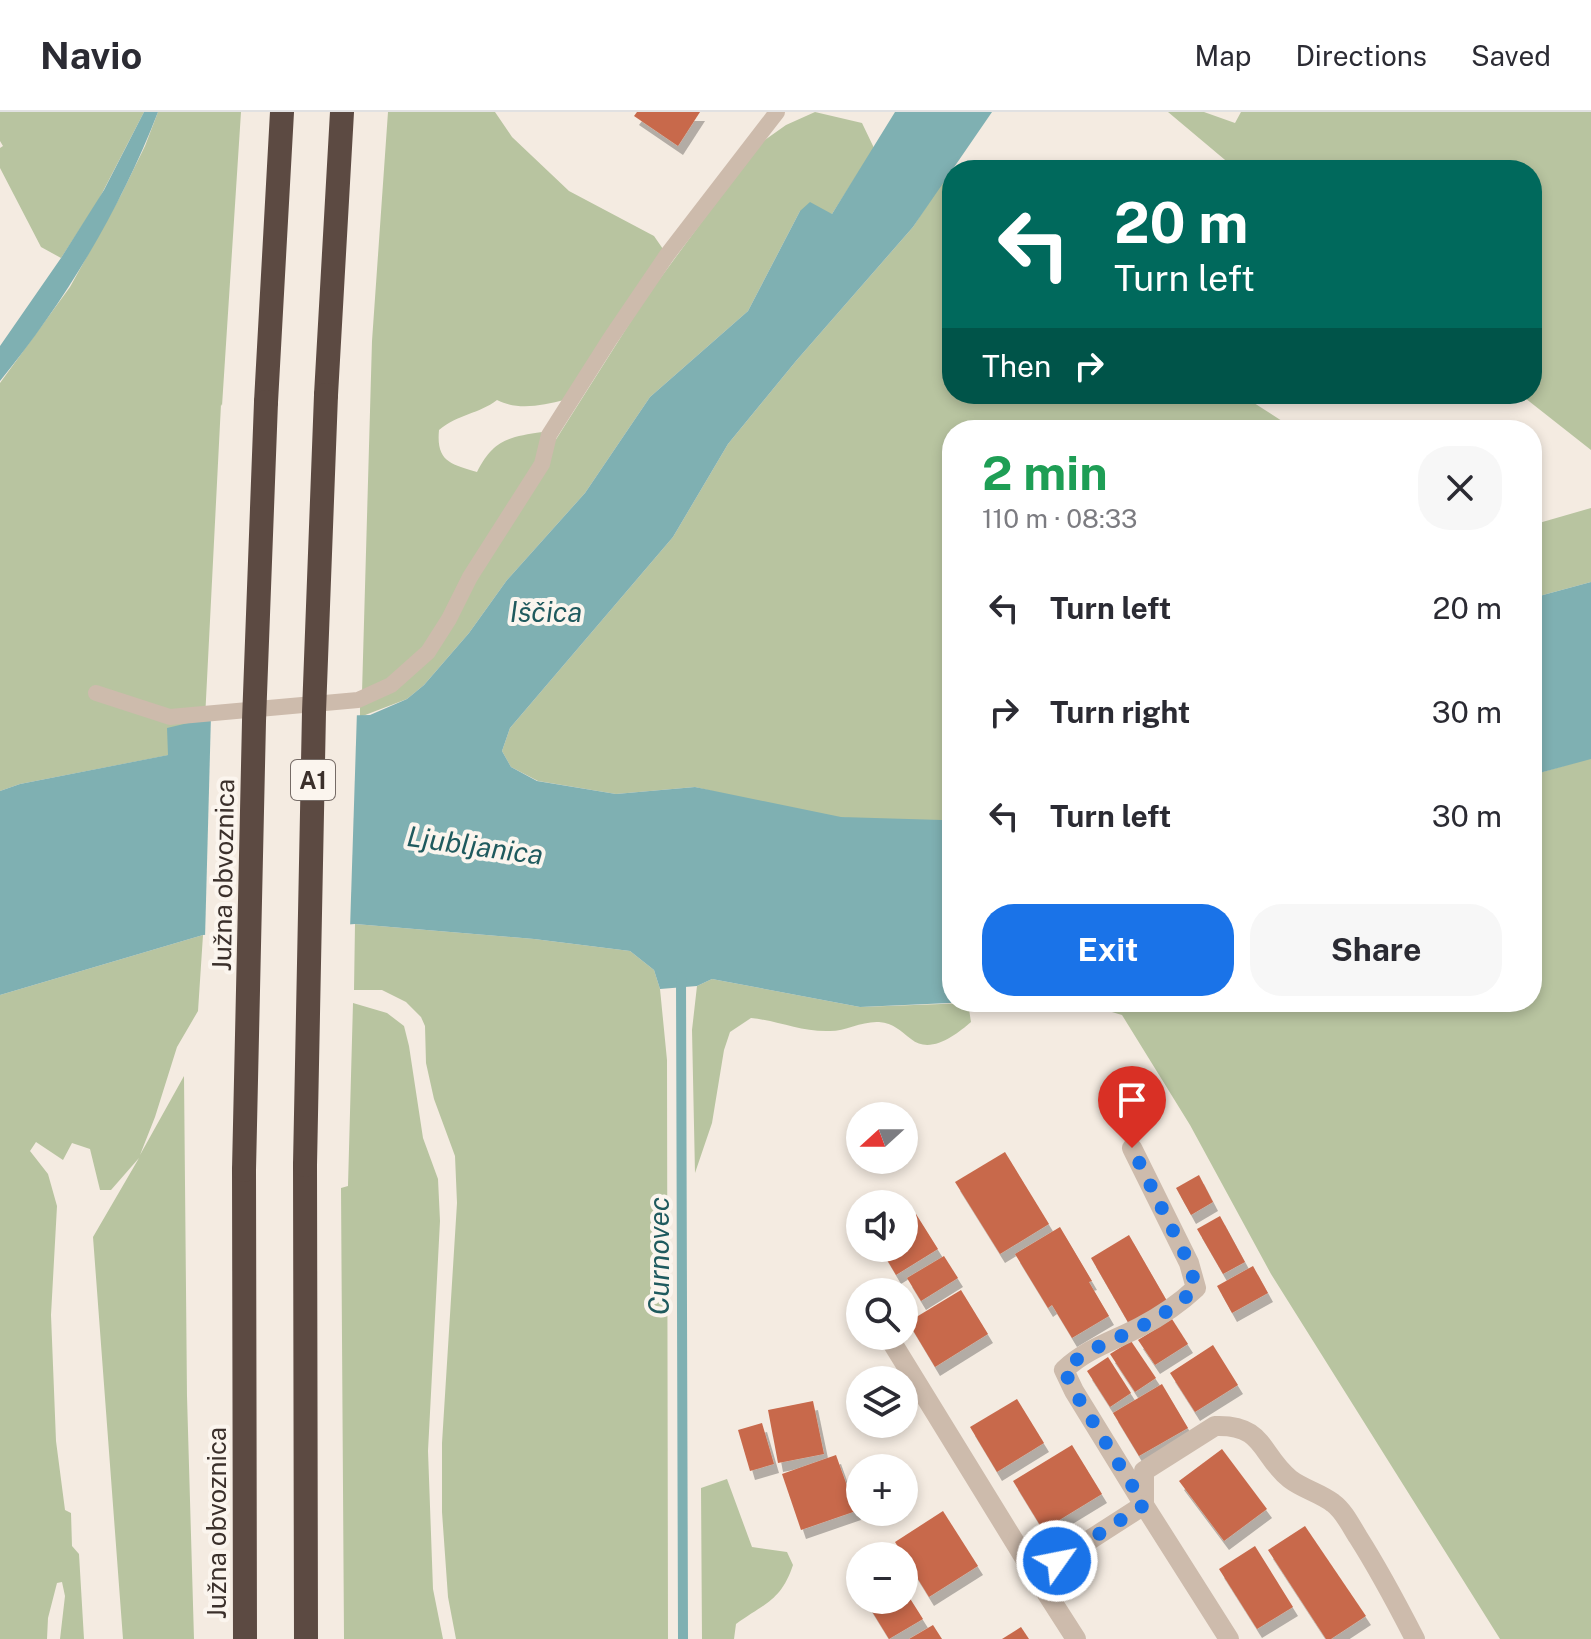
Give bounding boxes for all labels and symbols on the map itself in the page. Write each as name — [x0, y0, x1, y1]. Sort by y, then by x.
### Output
water label: Iščica — [510, 595, 582, 628]
road number: A1 — [291, 760, 335, 800]
street label: Južna obvoznica — [206, 779, 240, 971]
water label: Ljubljanica — [405, 819, 545, 871]
pin — [1098, 1066, 1166, 1148]
north arrow — [846, 1102, 918, 1174]
water label: Curnovec — [642, 1197, 675, 1315]
street label: Južna obvoznica — [201, 1427, 232, 1619]
position arrow — [1015, 1519, 1099, 1603]

